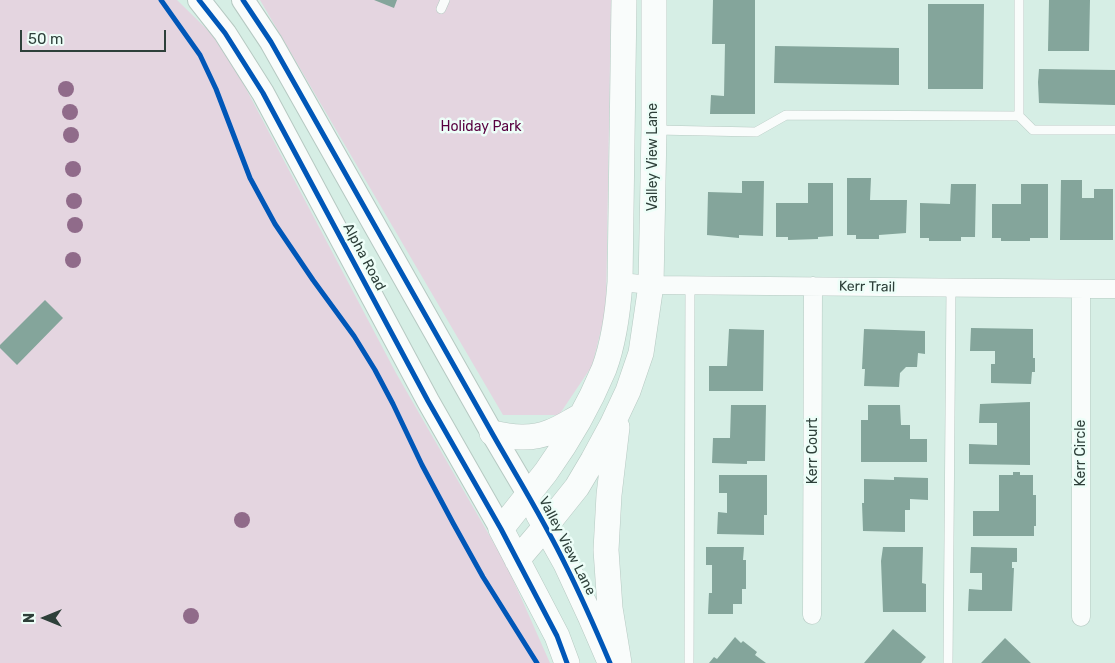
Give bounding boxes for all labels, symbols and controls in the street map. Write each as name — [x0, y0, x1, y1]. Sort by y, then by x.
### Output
scale bar — [22, 20, 169, 52]
text: 50 m — [28, 30, 63, 48]
street label: Valley View Lane — [645, 103, 661, 211]
park label: Holiday Park — [440, 119, 522, 135]
street label: Alpha Road — [339, 220, 389, 294]
street label: Kerr Trail — [839, 278, 895, 296]
street label: Kerr Court — [805, 418, 821, 484]
street label: Kerr Circle — [1073, 420, 1089, 486]
street label: Valley View Lane — [535, 494, 599, 598]
north arrow — [20, 593, 70, 643]
text: N — [21, 613, 38, 623]

